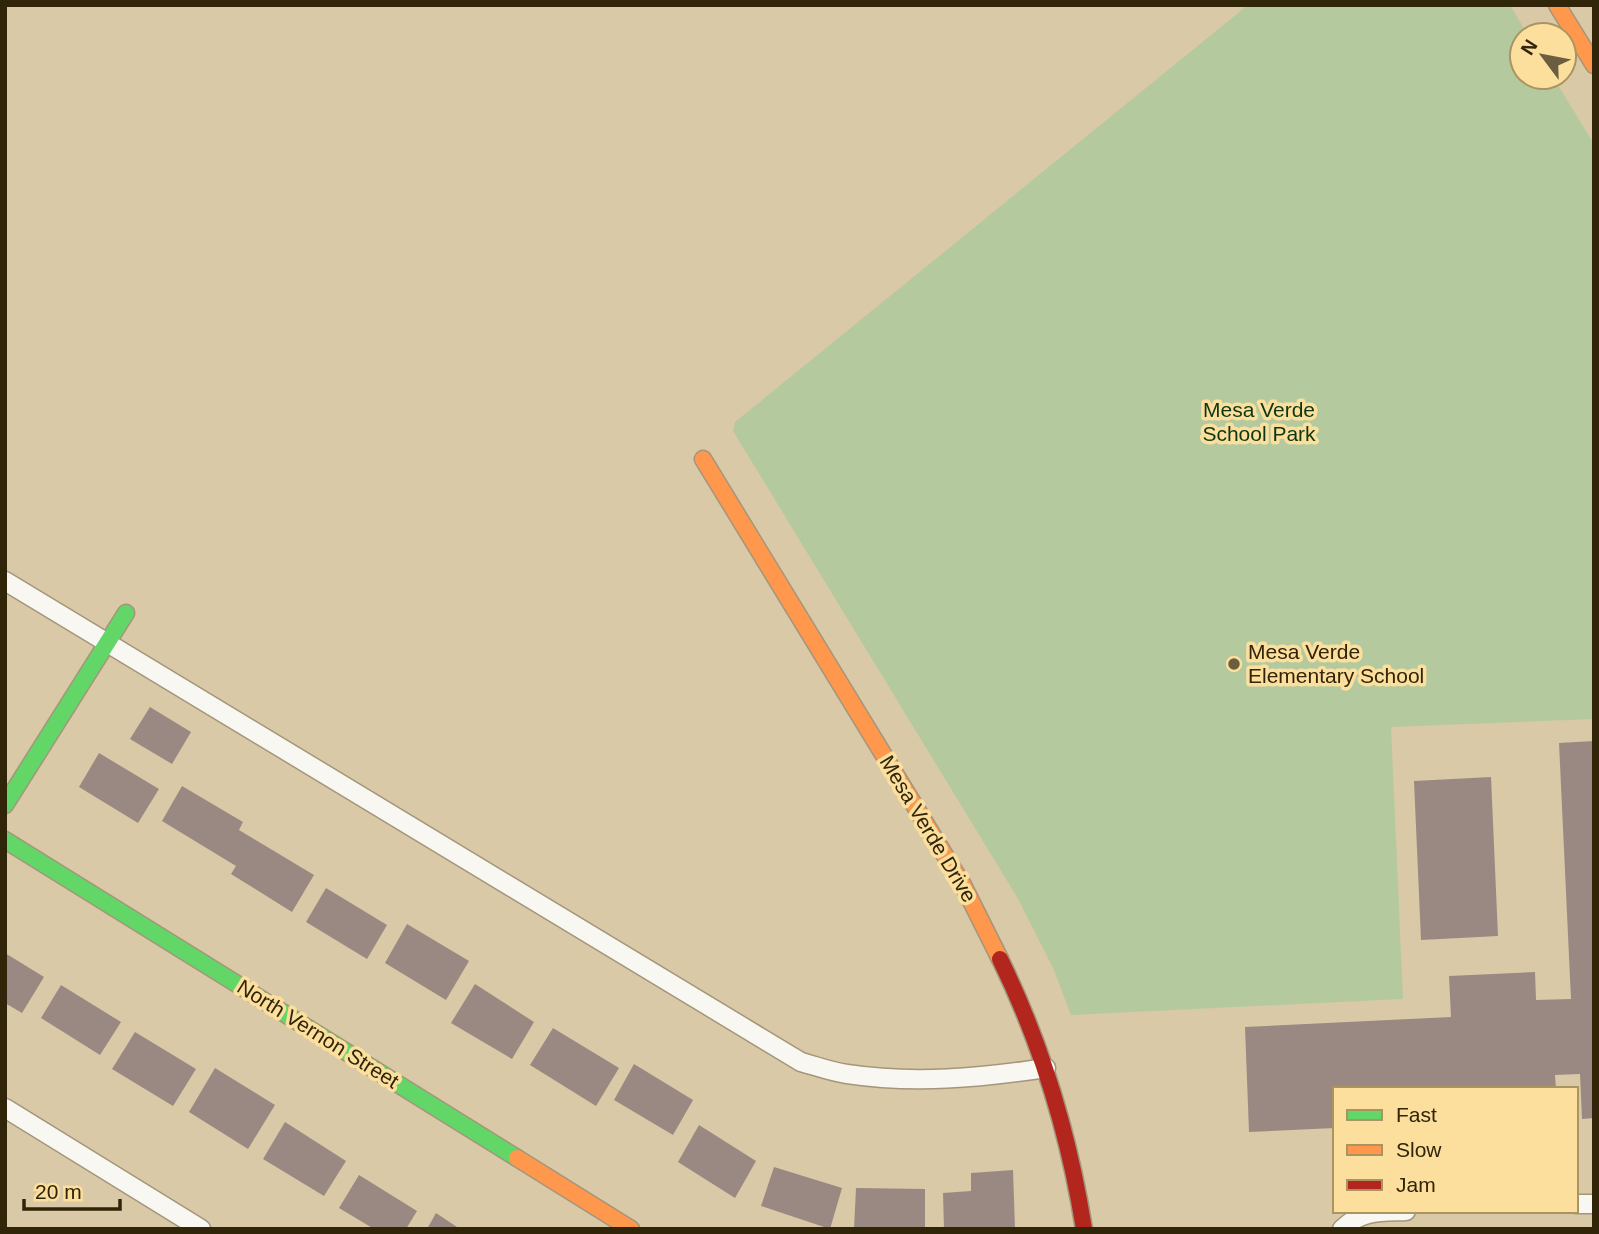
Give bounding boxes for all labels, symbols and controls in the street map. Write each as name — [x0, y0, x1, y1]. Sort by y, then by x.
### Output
north arrow — [1508, 21, 1578, 91]
text: N — [1516, 36, 1542, 59]
park label: Mesa Verde School Park — [1202, 398, 1316, 445]
place label: Mesa Verde Elementary School — [1248, 640, 1424, 687]
marker: Mesa Verde Elementary School — [1226, 656, 1242, 672]
street label: Mesa Verde Drive — [876, 751, 981, 906]
street label: North Vernon Street — [233, 975, 403, 1093]
legend — [1333, 1087, 1578, 1213]
text: Fast — [1396, 1103, 1437, 1126]
text: Slow — [1396, 1138, 1442, 1161]
scale bar — [24, 1168, 121, 1212]
text: Jam — [1396, 1173, 1436, 1196]
text: 20 m — [35, 1180, 82, 1203]

